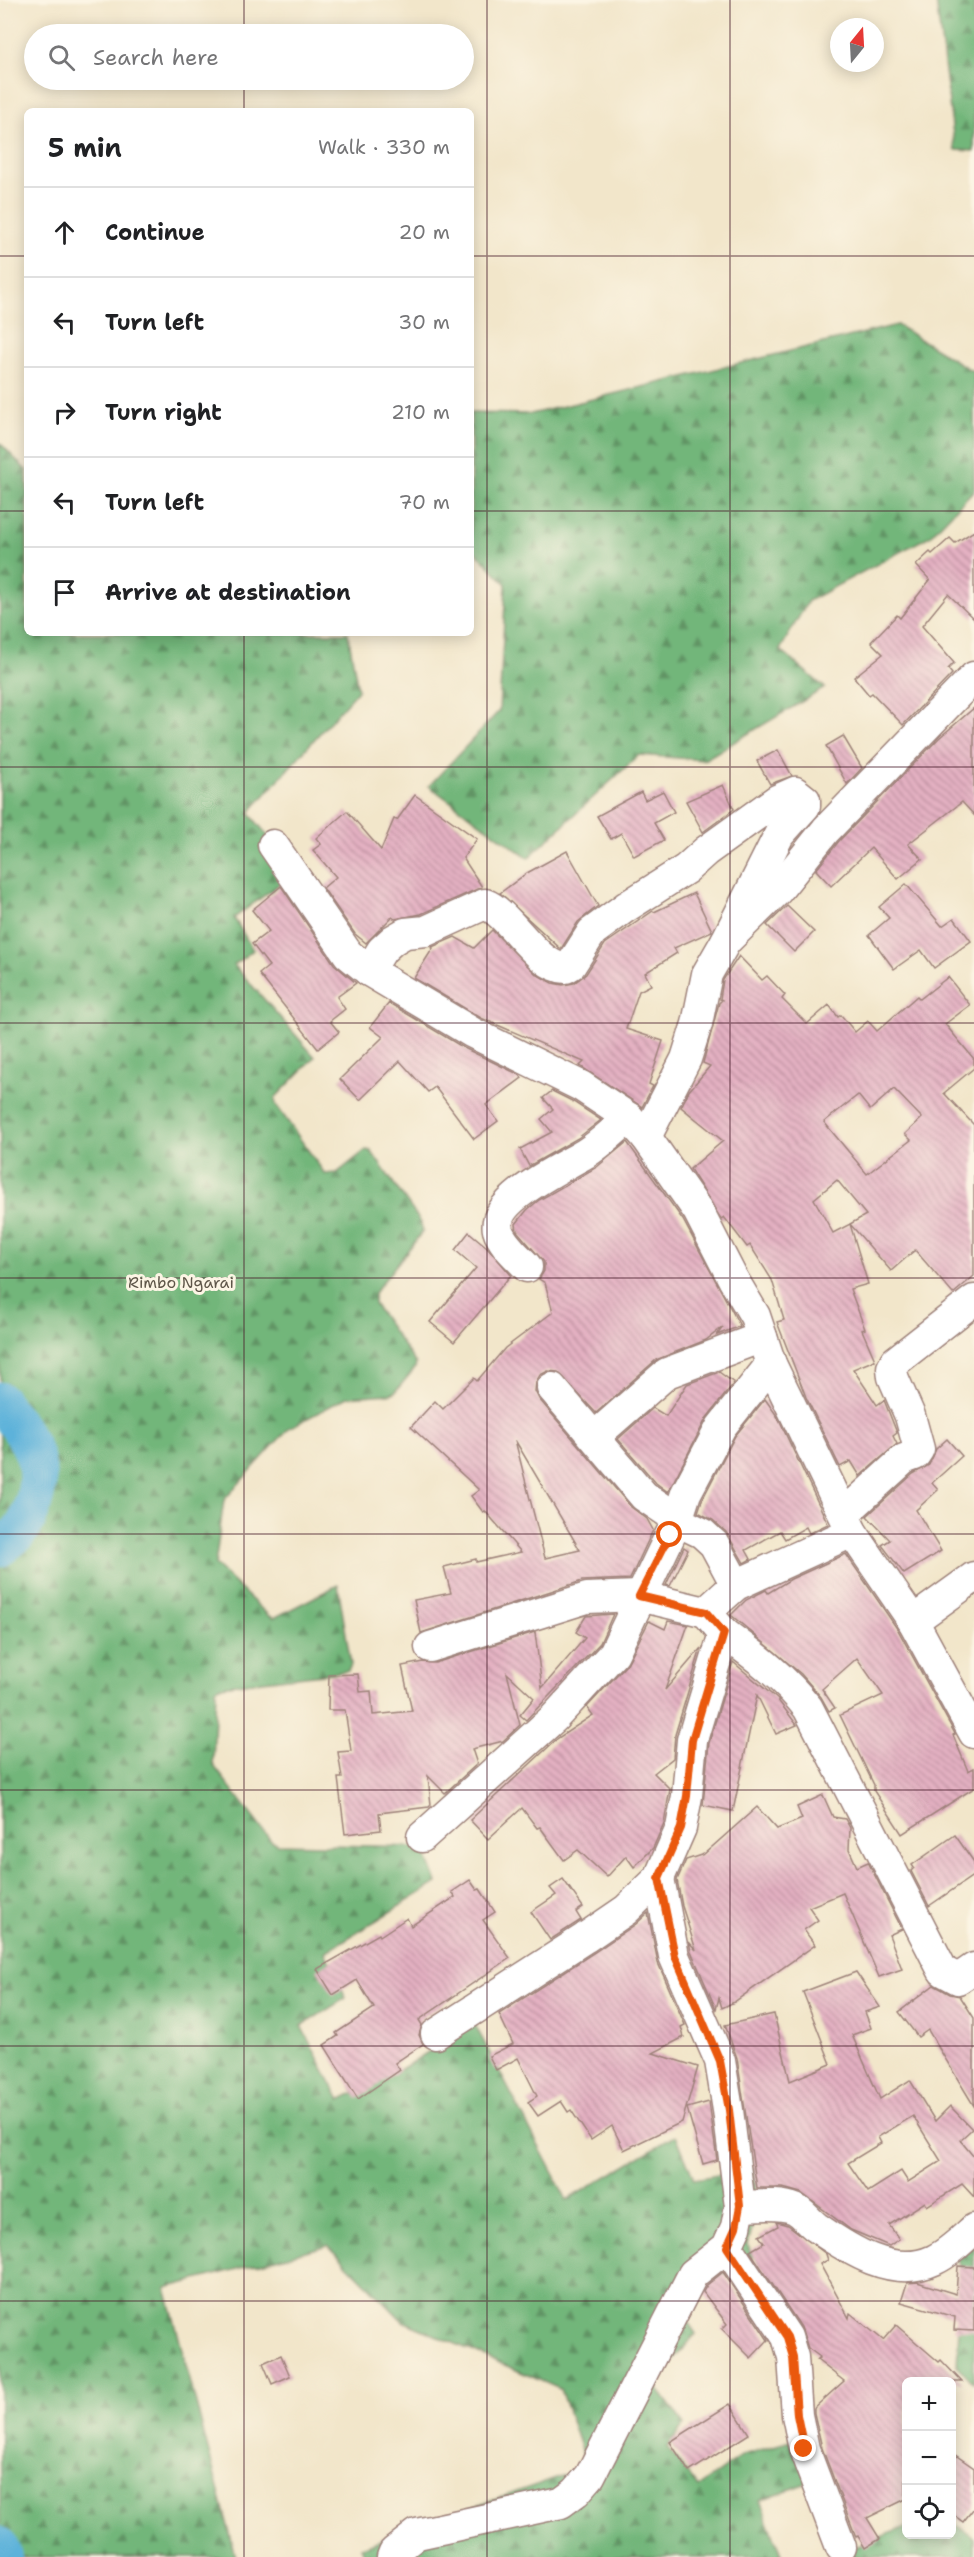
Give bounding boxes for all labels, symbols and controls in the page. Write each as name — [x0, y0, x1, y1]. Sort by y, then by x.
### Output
north arrow — [830, 18, 884, 72]
search box — [24, 24, 474, 90]
icon: search — [45, 41, 78, 74]
text: Search here — [93, 43, 219, 72]
text: 5 min — [48, 130, 122, 165]
text: Walk · 330 m — [318, 134, 450, 160]
icon: ahead — [48, 216, 81, 249]
text: Continue — [105, 218, 205, 247]
text: 20 m — [399, 219, 450, 245]
icon: left — [48, 306, 81, 339]
text: Turn left — [105, 308, 204, 337]
text: 30 m — [398, 309, 450, 335]
icon: right — [48, 396, 81, 429]
text: Turn right — [105, 398, 222, 427]
text: 210 m — [391, 399, 450, 425]
icon: left — [48, 486, 81, 519]
text: Turn left — [105, 488, 204, 517]
text: 70 m — [398, 489, 450, 515]
icon: arrive — [48, 576, 81, 609]
text: Arrive at destination — [105, 578, 351, 607]
park label: Rimbo Ngarai — [128, 1272, 234, 1293]
route start — [656, 1521, 682, 1547]
map controls — [902, 2377, 956, 2539]
button: + — [902, 2377, 956, 2431]
button: − — [902, 2431, 956, 2485]
route end — [790, 2435, 816, 2461]
button: locate — [902, 2485, 956, 2539]

